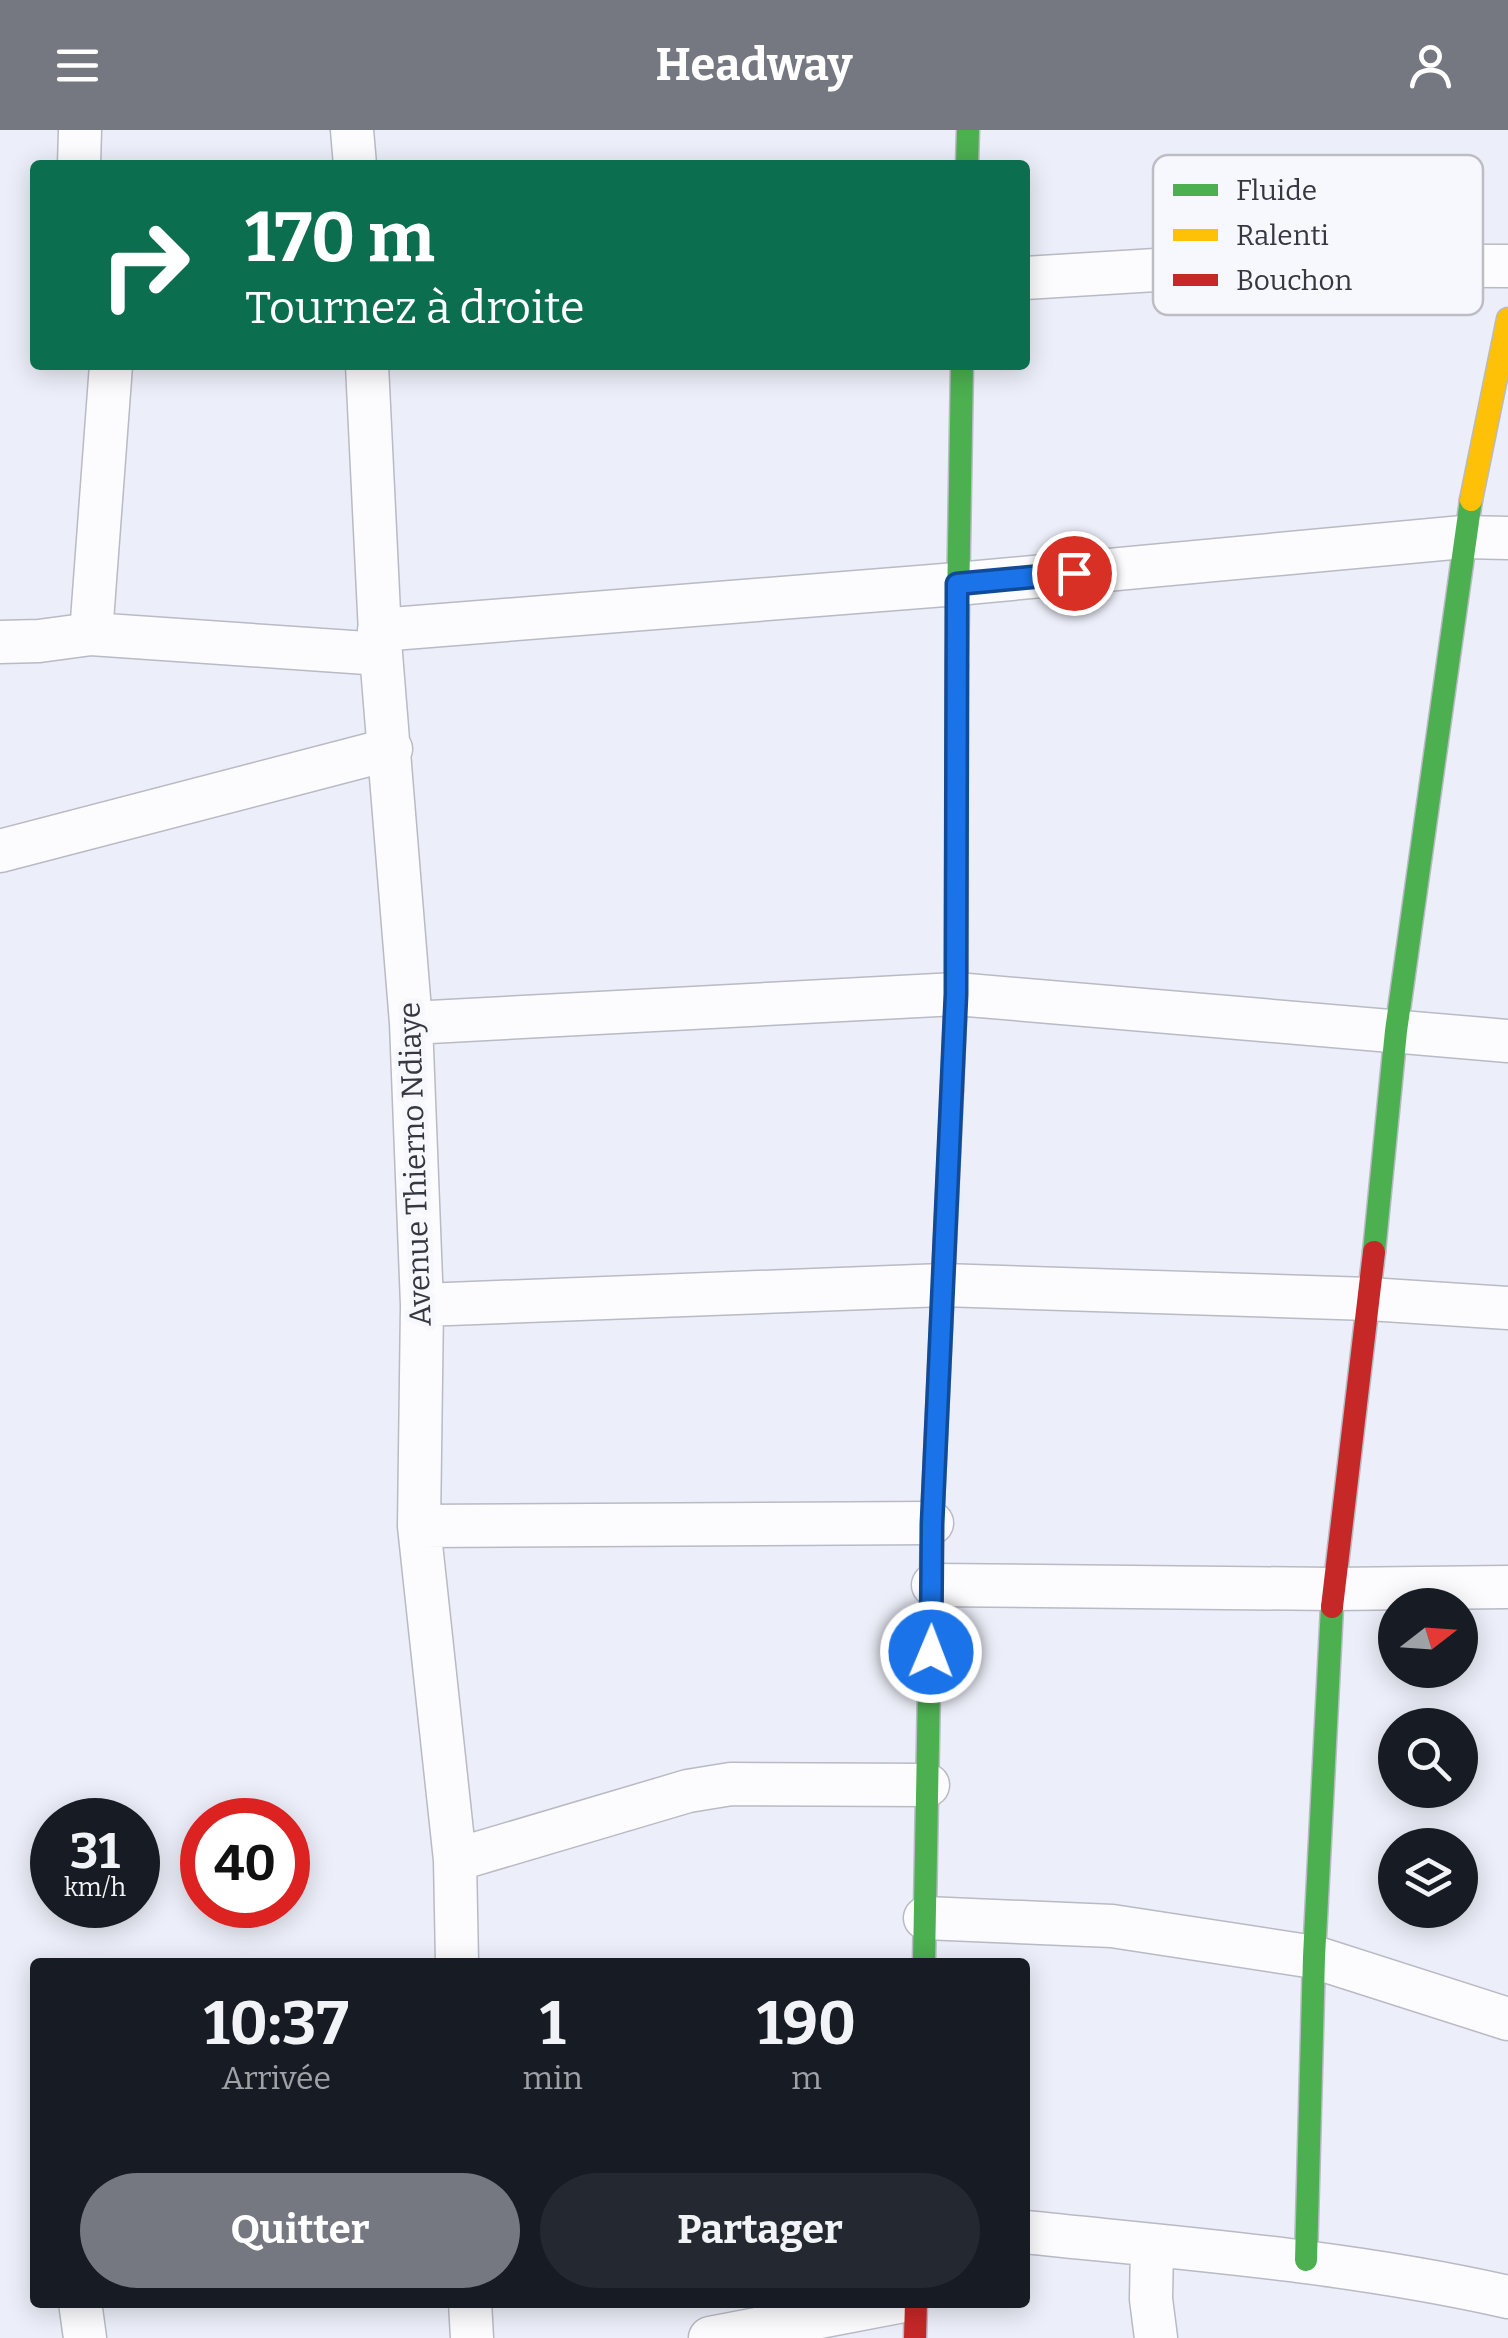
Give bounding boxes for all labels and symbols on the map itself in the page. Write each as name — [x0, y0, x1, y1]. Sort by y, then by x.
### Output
legend — [1153, 155, 1483, 315]
text: Fluide — [1236, 174, 1317, 207]
text: Ralenti — [1236, 219, 1329, 252]
text: Bouchon — [1236, 264, 1353, 297]
pin — [1032, 531, 1117, 616]
street label: Avenue Thierno Ndiaye — [391, 1001, 439, 1327]
north arrow — [1378, 1588, 1478, 1688]
position arrow — [879, 1600, 983, 1704]
speed limit sign: 40 — [180, 1798, 310, 1928]

